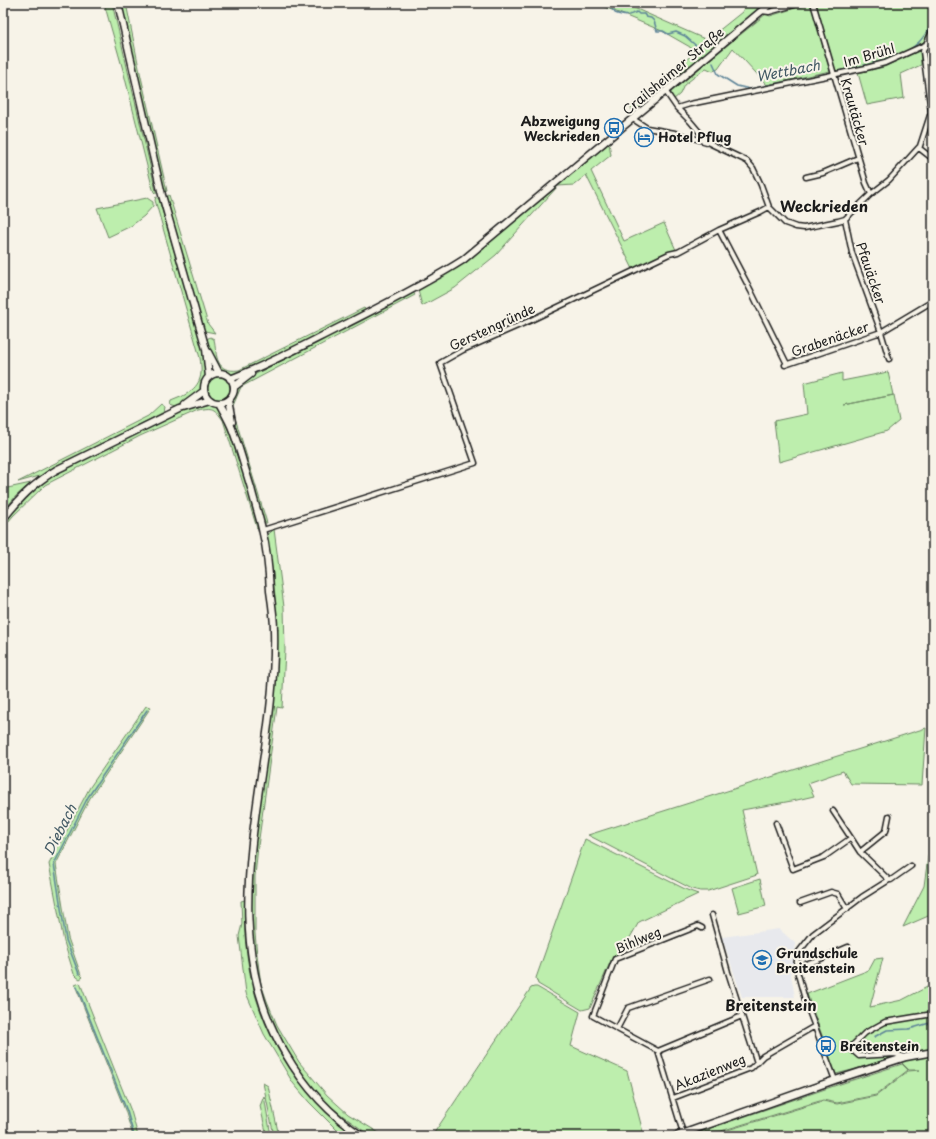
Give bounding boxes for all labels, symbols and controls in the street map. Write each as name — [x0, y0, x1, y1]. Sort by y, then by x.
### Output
street label: Crailsheimer Straße — [618, 22, 728, 119]
street label: Im Brühl — [841, 38, 897, 71]
water label: Wettbach — [754, 54, 822, 87]
street label: Krautäcker — [837, 76, 874, 149]
place label: Abzweigung Weckrieden — [521, 111, 600, 145]
bus stop icon: Abzweigung Weckrieden — [603, 117, 625, 139]
hotel icon: Hotel Pflug — [633, 126, 655, 148]
place label: Hotel Pflug — [658, 127, 731, 146]
district label: Weckrieden — [780, 194, 868, 217]
street label: Pfauäcker — [852, 239, 891, 307]
street label: Gerstengründe — [446, 298, 538, 355]
street label: Grabenäcker — [788, 316, 872, 361]
water label: Diebach — [38, 800, 82, 859]
street label: Bihlweg — [612, 921, 664, 958]
place label: Grundschule Breitenstein — [776, 943, 858, 977]
school or university icon: Grundschule Breitenstein — [751, 949, 773, 971]
district label: Breitenstein — [725, 993, 817, 1016]
bus stop icon: Breitenstein — [815, 1035, 837, 1057]
place label: Breitenstein — [840, 1036, 919, 1055]
street label: Akazienweg — [671, 1049, 748, 1094]

